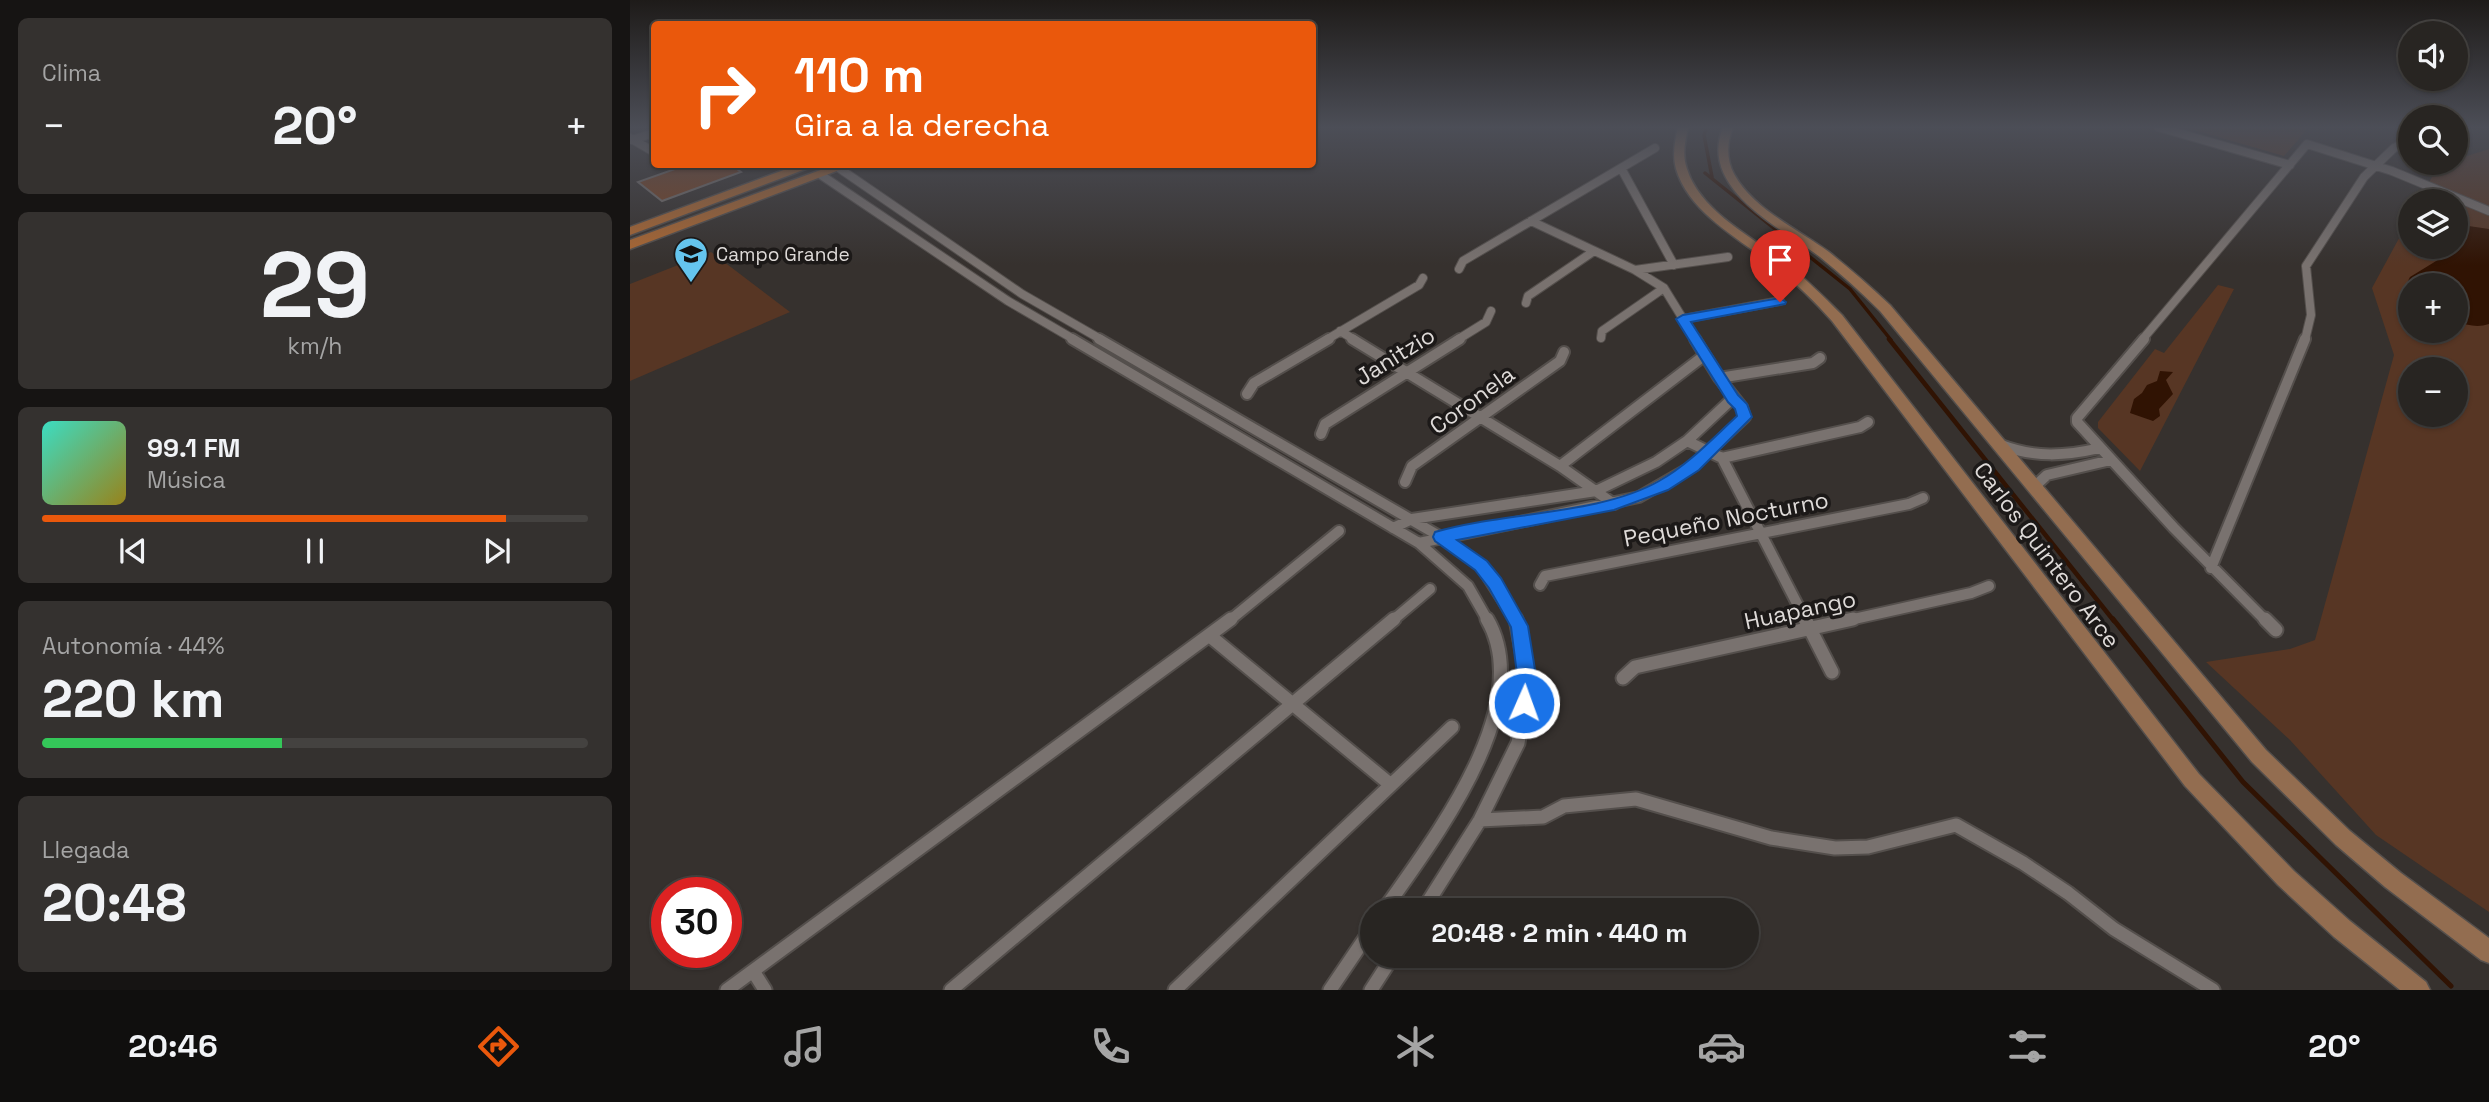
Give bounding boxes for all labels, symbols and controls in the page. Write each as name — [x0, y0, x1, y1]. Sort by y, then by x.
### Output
map controls — [2398, 21, 2468, 427]
button: sound — [2398, 21, 2468, 91]
text: 110 m — [794, 44, 924, 106]
icon: right — [679, 49, 770, 140]
text: Clima — [42, 58, 101, 88]
text: 20° — [272, 93, 358, 159]
text: − — [42, 102, 66, 150]
text: + — [564, 102, 588, 150]
text: Gira a la derecha — [794, 105, 1049, 145]
button: search — [2398, 105, 2468, 175]
button: layers — [2398, 189, 2468, 259]
text: 29 — [260, 227, 370, 344]
pin — [1750, 230, 1810, 302]
school or university icon: Campo Grande — [672, 235, 710, 284]
icon: arrive — [1761, 241, 1799, 279]
place label: Campo Grande — [716, 242, 850, 267]
button: + — [2398, 273, 2468, 343]
street label: Janitzio — [1350, 320, 1440, 392]
text: km/h — [288, 331, 342, 361]
button: − — [2398, 357, 2468, 427]
street label: Coronela — [1424, 359, 1520, 441]
text: 99.1 FM — [147, 431, 240, 465]
street label: Carlos Quintero Arce — [1967, 456, 2127, 654]
text: Música — [147, 465, 226, 495]
street label: Pequeño Nocturno — [1621, 484, 1831, 554]
icon: previous — [114, 532, 152, 570]
icon: pause — [296, 532, 334, 570]
icon: next — [478, 532, 516, 570]
street label: Huapango — [1741, 584, 1859, 636]
text: Autonomía · 44% — [42, 631, 225, 661]
text: 220 km — [42, 666, 224, 732]
position arrow — [1487, 666, 1561, 740]
text: Llegada — [42, 835, 130, 865]
text: 20:48 — [42, 870, 186, 936]
speed limit sign: 30 — [651, 877, 742, 968]
text: 20:48 · 2 min · 440 m — [1432, 916, 1687, 950]
icon: directions — [474, 1022, 523, 1071]
icon: music — [780, 1022, 829, 1071]
icon: phone — [1086, 1022, 1135, 1071]
icon: climate — [1391, 1022, 1440, 1071]
icon: car — [1697, 1022, 1746, 1071]
icon: filters — [2003, 1022, 2052, 1071]
text: 20:46 — [128, 1026, 218, 1066]
text: 20° — [2308, 1026, 2361, 1066]

